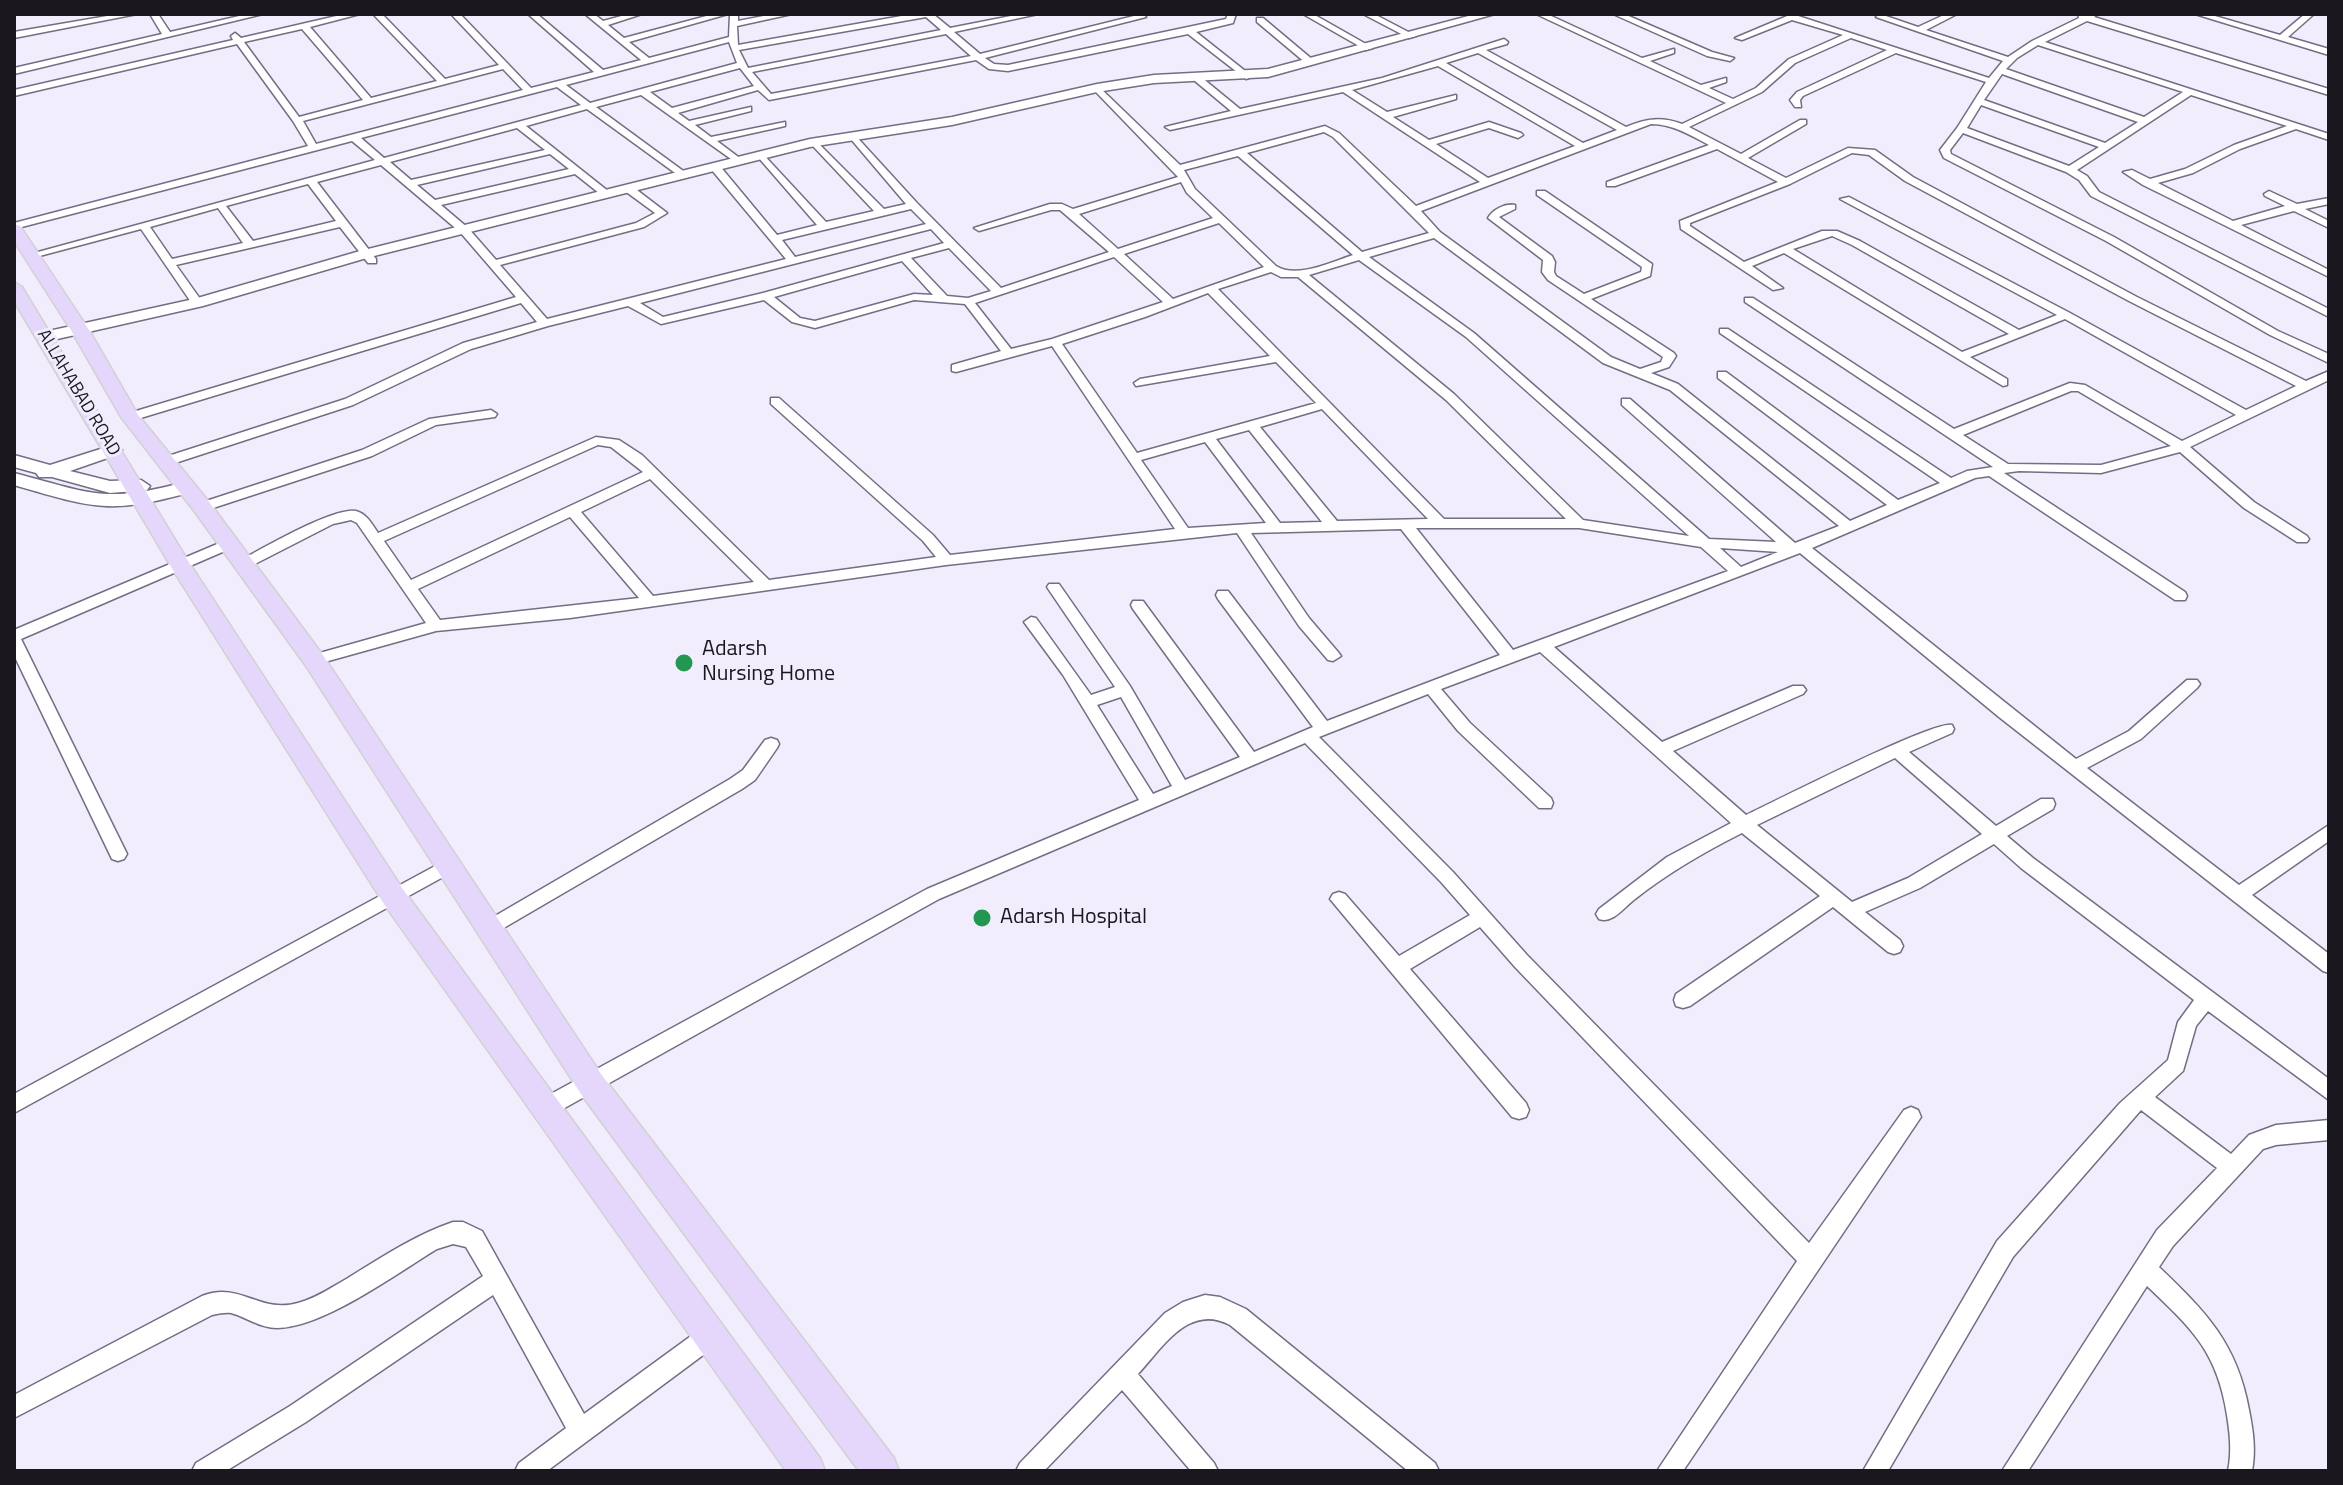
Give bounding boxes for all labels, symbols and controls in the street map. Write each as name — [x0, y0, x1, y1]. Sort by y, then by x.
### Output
street label: ALLAHABAD ROAD — [32, 326, 124, 460]
place label: Adarsh Nursing Home — [702, 637, 835, 688]
marker: Adarsh Nursing Home — [673, 652, 695, 674]
place label: Adarsh Hospital — [1000, 905, 1147, 931]
marker: Adarsh Hospital — [971, 907, 993, 929]

